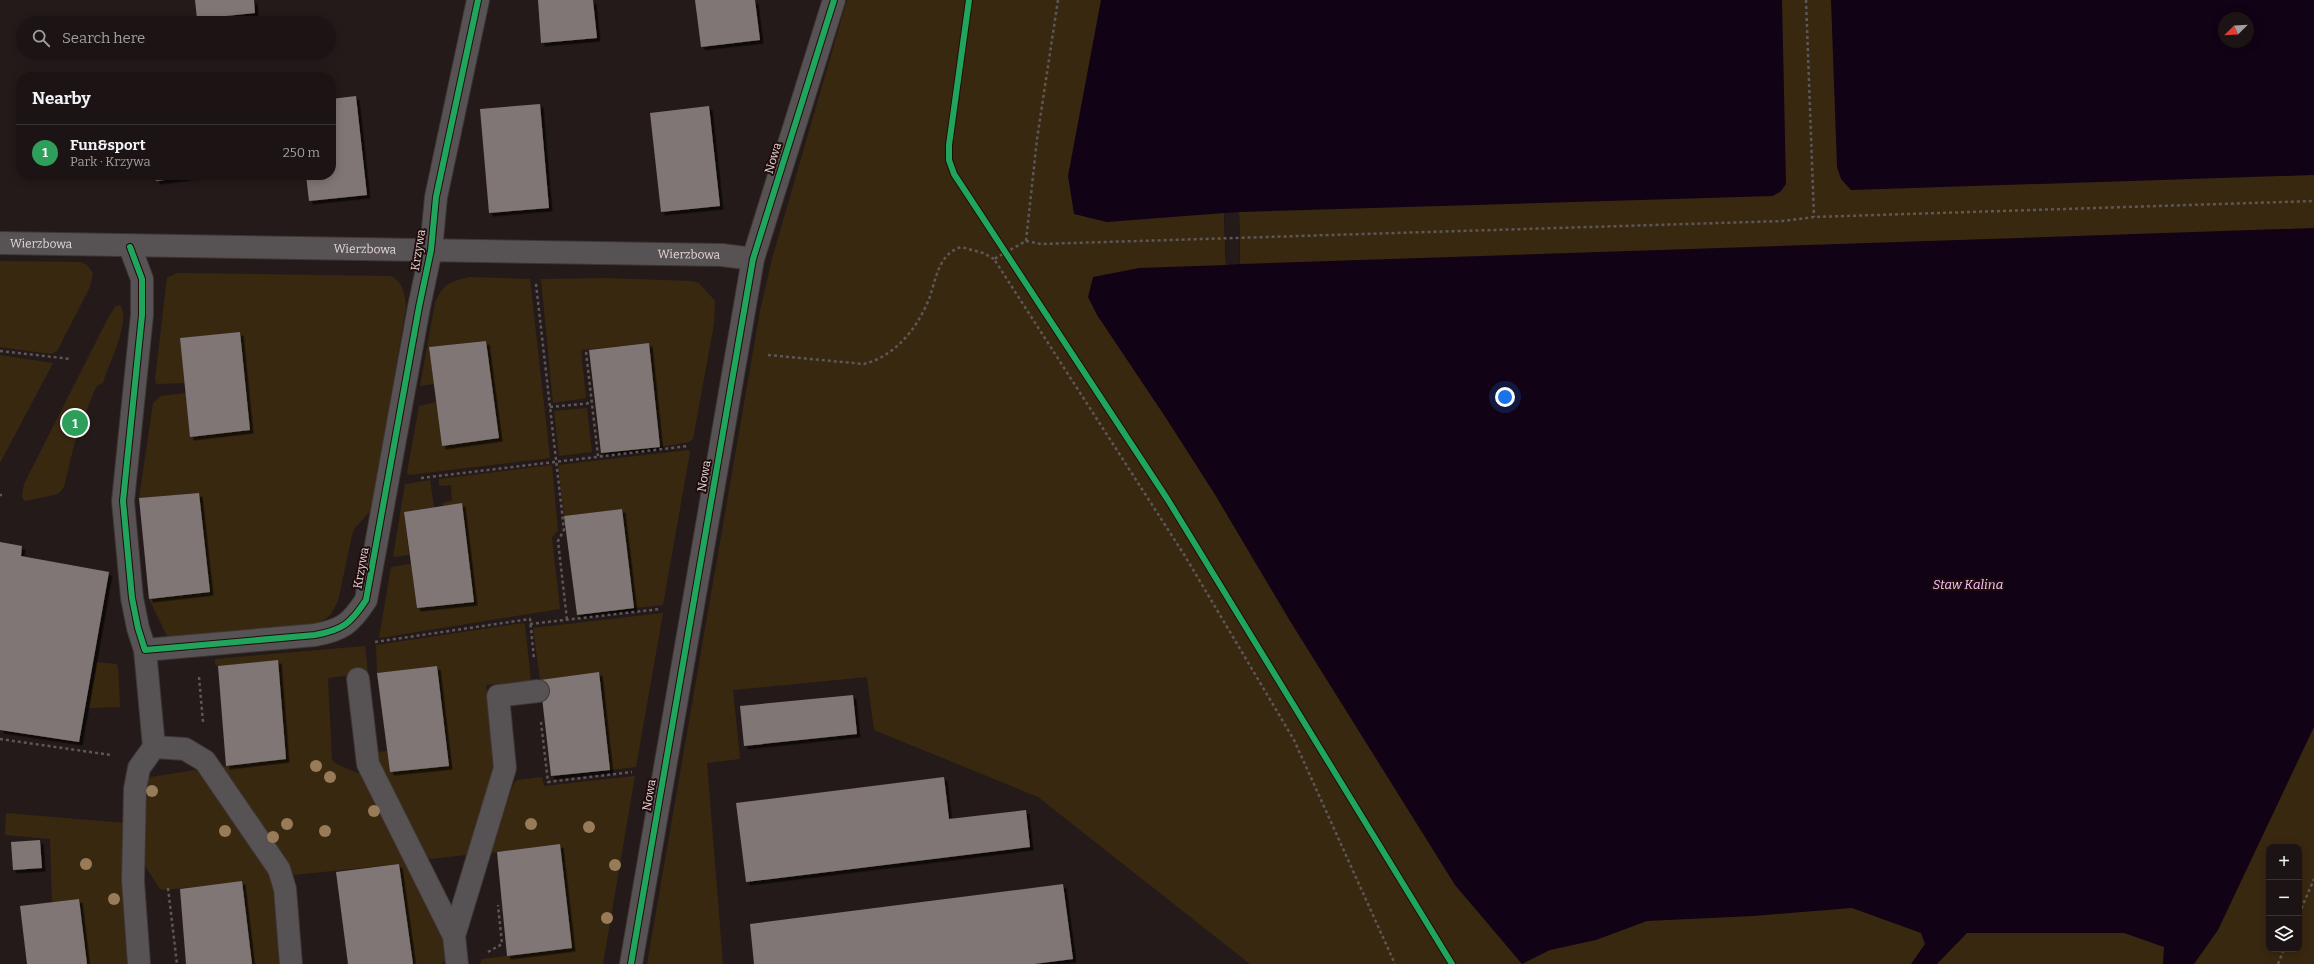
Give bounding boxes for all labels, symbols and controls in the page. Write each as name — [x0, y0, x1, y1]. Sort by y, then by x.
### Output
north arrow — [2218, 12, 2254, 48]
search box — [16, 16, 336, 60]
icon: search — [30, 27, 52, 49]
text: Search here — [62, 29, 145, 47]
text: Nearby — [32, 88, 91, 109]
text: Fun&sport — [70, 136, 146, 154]
street label: Nowa — [762, 140, 784, 175]
text: 1 — [42, 145, 48, 160]
text: 250 m — [283, 145, 320, 160]
text: Park · Krzywa — [70, 154, 151, 169]
street label: Krzywa — [408, 228, 428, 272]
street label: Wierzbowa — [10, 236, 73, 251]
street label: Wierzbowa — [334, 242, 397, 257]
street label: Wierzbowa — [658, 247, 721, 262]
your location — [1495, 387, 1515, 407]
pin: 1 — [62, 408, 88, 438]
street label: Nowa — [694, 459, 714, 493]
street label: Krzywa — [350, 546, 372, 590]
water label: Staw Kalina — [1933, 577, 2003, 592]
street label: Nowa — [639, 778, 659, 812]
map controls — [2266, 844, 2302, 952]
button: + — [2266, 844, 2302, 880]
button: − — [2266, 880, 2302, 916]
button: layers — [2266, 916, 2302, 952]

